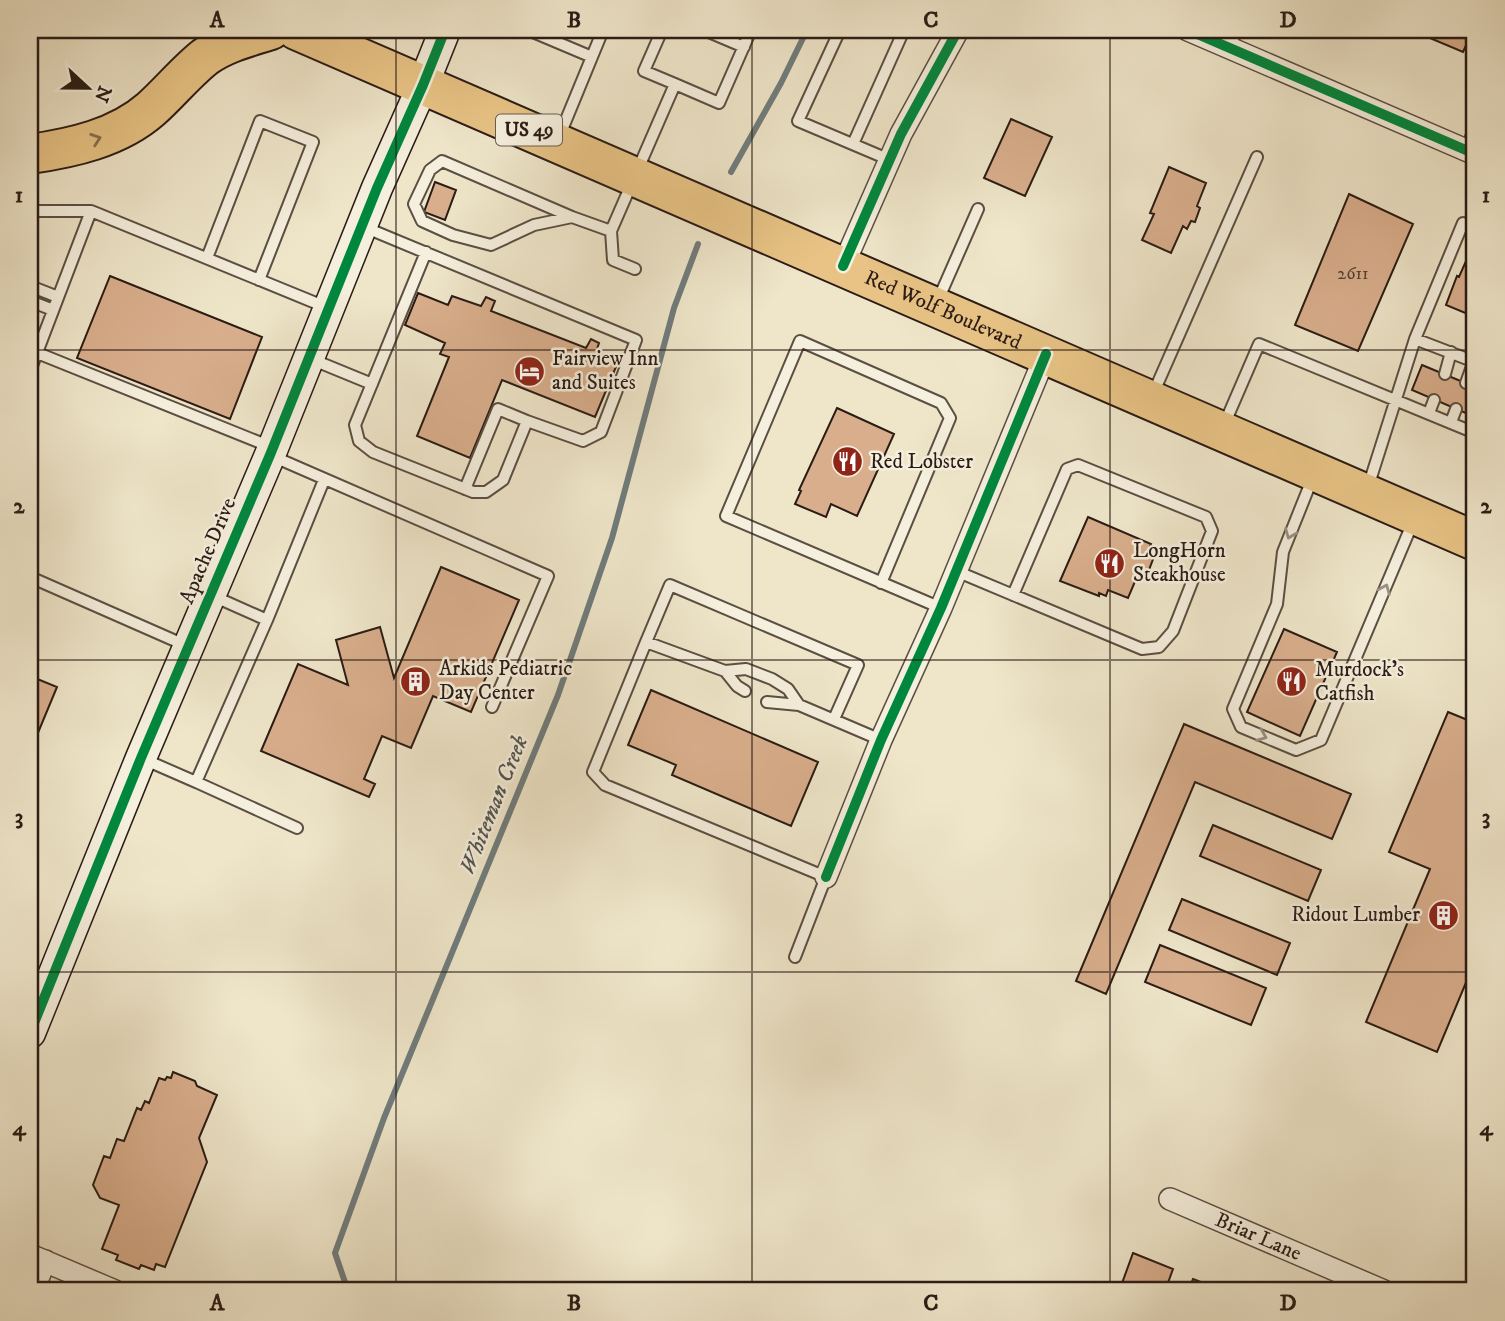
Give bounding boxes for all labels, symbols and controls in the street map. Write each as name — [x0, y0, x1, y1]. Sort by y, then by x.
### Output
text: A — [209, 6, 226, 35]
text: B — [567, 6, 581, 35]
text: C — [923, 6, 939, 35]
text: D — [1279, 6, 1297, 35]
north arrow — [52, 52, 122, 122]
text: N — [89, 82, 116, 106]
road number: US 49 — [496, 114, 562, 146]
one-way arrow — [89, 133, 102, 147]
text: 1 — [15, 181, 23, 210]
text: 1 — [1482, 181, 1490, 210]
house number: 2611 — [1337, 263, 1369, 285]
street label: Red Wolf Boulevard — [860, 265, 1026, 356]
place label: Fairview Inn and Suites — [552, 346, 659, 396]
hotel icon: Fairview Inn and Suites — [512, 354, 546, 388]
restaurant icon: Red Lobster — [830, 445, 864, 479]
place label: Red Lobster — [870, 449, 973, 475]
text: 2 — [13, 492, 25, 521]
text: 2 — [1480, 492, 1492, 521]
street label: Apache Drive — [174, 494, 242, 608]
one-way arrow — [1284, 528, 1298, 540]
place label: LongHorn Steakhouse — [1133, 538, 1226, 588]
restaurant icon: LongHorn Steakhouse — [1093, 546, 1127, 580]
one-way arrow — [1377, 584, 1391, 596]
place label: Arkids Pediatric Day Center — [439, 656, 572, 706]
place label: Murdock's Catfish — [1315, 657, 1404, 707]
building icon: Arkids Pediatric Day Center — [399, 664, 433, 698]
restaurant icon: Murdock's Catfish — [1275, 665, 1309, 699]
one-way arrow — [1256, 727, 1268, 741]
water label: Whiteman Creek — [453, 731, 535, 879]
text: 3 — [15, 803, 23, 832]
text: 3 — [1482, 803, 1490, 832]
building icon: Ridout Lumber — [1426, 898, 1460, 932]
place label: Ridout Lumber — [1291, 902, 1420, 928]
text: 4 — [12, 1114, 27, 1143]
text: 4 — [1479, 1114, 1494, 1143]
street label: Briar Lane — [1211, 1207, 1306, 1267]
text: A — [209, 1289, 226, 1318]
text: B — [567, 1289, 581, 1318]
text: C — [923, 1289, 939, 1318]
text: D — [1279, 1289, 1297, 1318]

